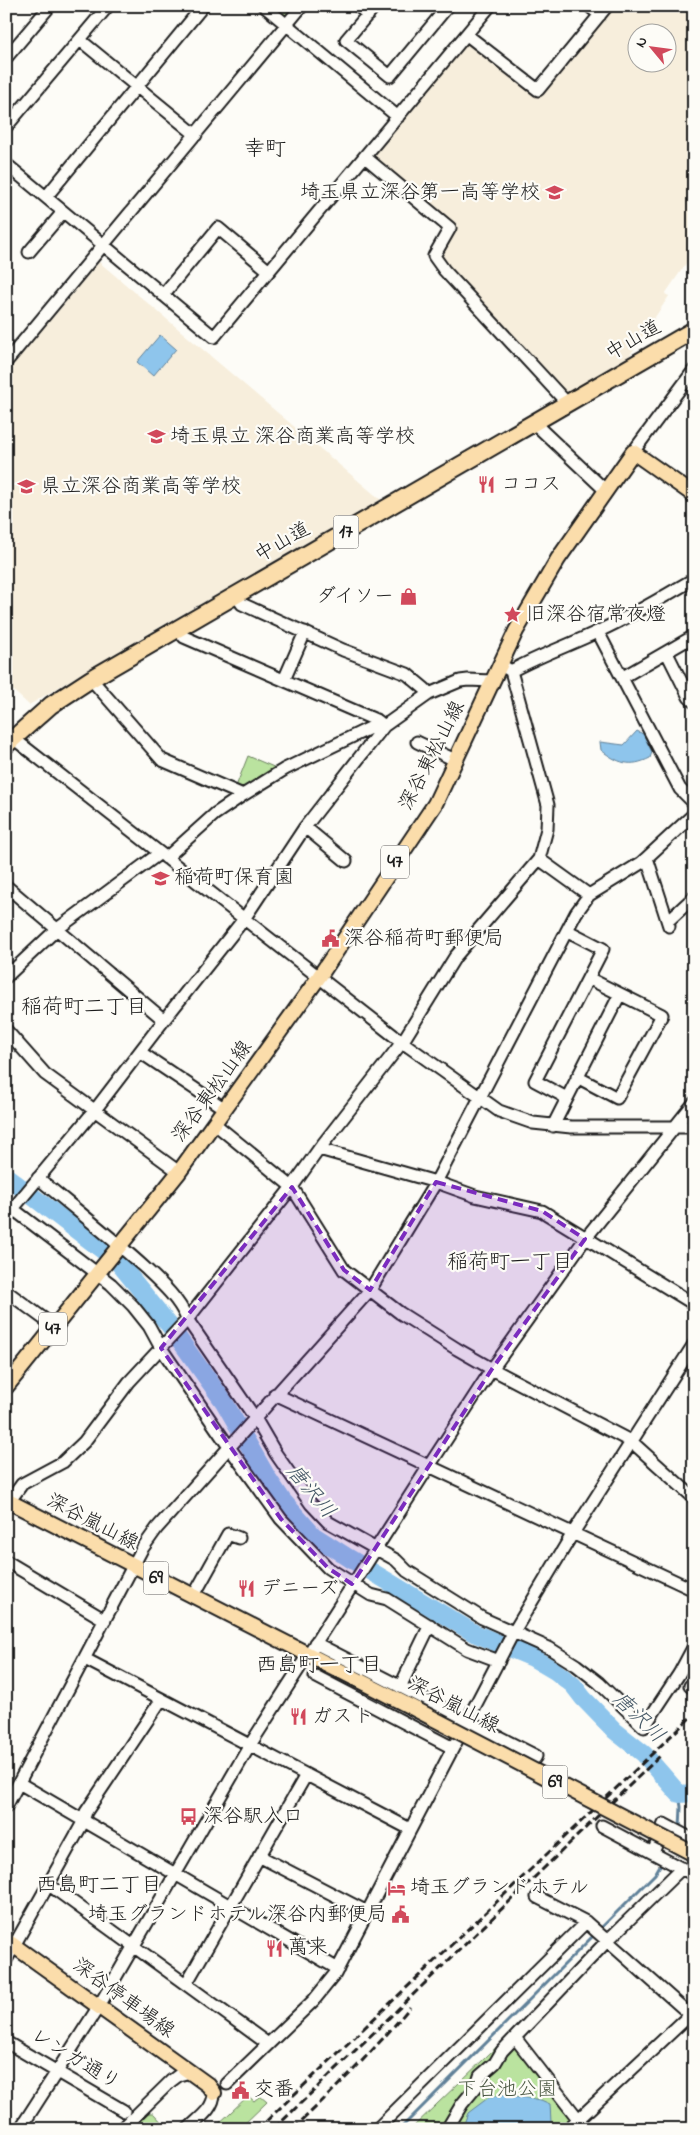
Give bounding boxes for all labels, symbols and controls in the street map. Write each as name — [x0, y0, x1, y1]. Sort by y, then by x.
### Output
north arrow — [628, 22, 678, 72]
text: N — [630, 33, 653, 52]
district label: 幸町 — [244, 135, 286, 165]
place label: 埼玉県立深谷第一高等学校 — [300, 179, 540, 208]
school or university icon: 埼玉県立深谷第一高等学校 — [544, 183, 564, 203]
street label: 中山道 — [601, 313, 667, 369]
place label: 埼玉県立 深谷商業高等学校 — [170, 423, 415, 452]
school or university icon: 埼玉県立 深谷商業高等学校 — [146, 427, 166, 447]
place label: ココス — [501, 471, 561, 500]
place label: 県立深谷商業高等学校 — [41, 473, 241, 502]
restaurant icon: ココス — [477, 475, 497, 495]
school or university icon: 県立深谷商業高等学校 — [17, 477, 37, 497]
street label: 中山道 — [250, 515, 316, 571]
road number: 17 — [334, 516, 358, 548]
place label: ダイソー — [316, 583, 394, 612]
shop icon: ダイソー — [398, 587, 418, 607]
place label: 旧深谷宿常夜燈 — [526, 601, 666, 630]
place icon: 旧深谷宿常夜燈 — [502, 605, 522, 625]
street label: 深谷東松山線 — [393, 696, 473, 816]
road number: 47 — [381, 846, 409, 879]
place label: 稲荷町保育園 — [174, 864, 294, 893]
school or university icon: 稲荷町保育園 — [150, 868, 170, 888]
place label: 深谷稲荷町郵便局 — [344, 925, 504, 954]
public building icon: 深谷稲荷町郵便局 — [320, 929, 340, 949]
district label: 稲荷町二丁目 — [21, 993, 147, 1023]
street label: 深谷東松山線 — [166, 1035, 260, 1149]
district label: 稲荷町一丁目 — [447, 1248, 573, 1278]
road number: 47 — [39, 1312, 67, 1346]
water label: 唐沢川 — [278, 1458, 342, 1526]
street label: 深谷嵐山線 — [41, 1487, 143, 1559]
road number: 69 — [144, 1562, 168, 1595]
place label: デニーズ — [261, 1575, 339, 1604]
restaurant icon: デニーズ — [237, 1579, 257, 1599]
district label: 西島町一丁目 — [256, 1651, 382, 1681]
street label: 深谷嵐山線 — [402, 1670, 504, 1742]
water label: 唐沢川 — [605, 1685, 671, 1751]
place label: ガスト — [312, 1703, 374, 1732]
restaurant icon: ガスト — [288, 1707, 308, 1727]
road number: 69 — [542, 1765, 568, 1798]
place label: 深谷駅入口 — [203, 1803, 303, 1832]
bus stop icon: 深谷駅入口 — [179, 1807, 199, 1827]
district label: 西島町二丁目 — [36, 1871, 162, 1901]
place label: 埼玉グランドホテル — [410, 1874, 589, 1903]
hotel icon: 埼玉グランドホテル — [386, 1878, 406, 1898]
place label: 埼玉グランドホテル深谷内郵便局 — [88, 1901, 387, 1930]
public building icon: 埼玉グランドホテル深谷内郵便局 — [391, 1905, 411, 1925]
place label: 萬来 — [288, 1934, 328, 1963]
restaurant icon: 萬来 — [264, 1938, 284, 1958]
street label: 深谷停車場線 — [66, 1952, 180, 2046]
street label: レンガ通り — [25, 2022, 125, 2098]
place label: 交番 — [254, 2076, 294, 2105]
park label: 下台池公園 — [457, 2076, 557, 2105]
public building icon: 交番 — [230, 2080, 250, 2100]

